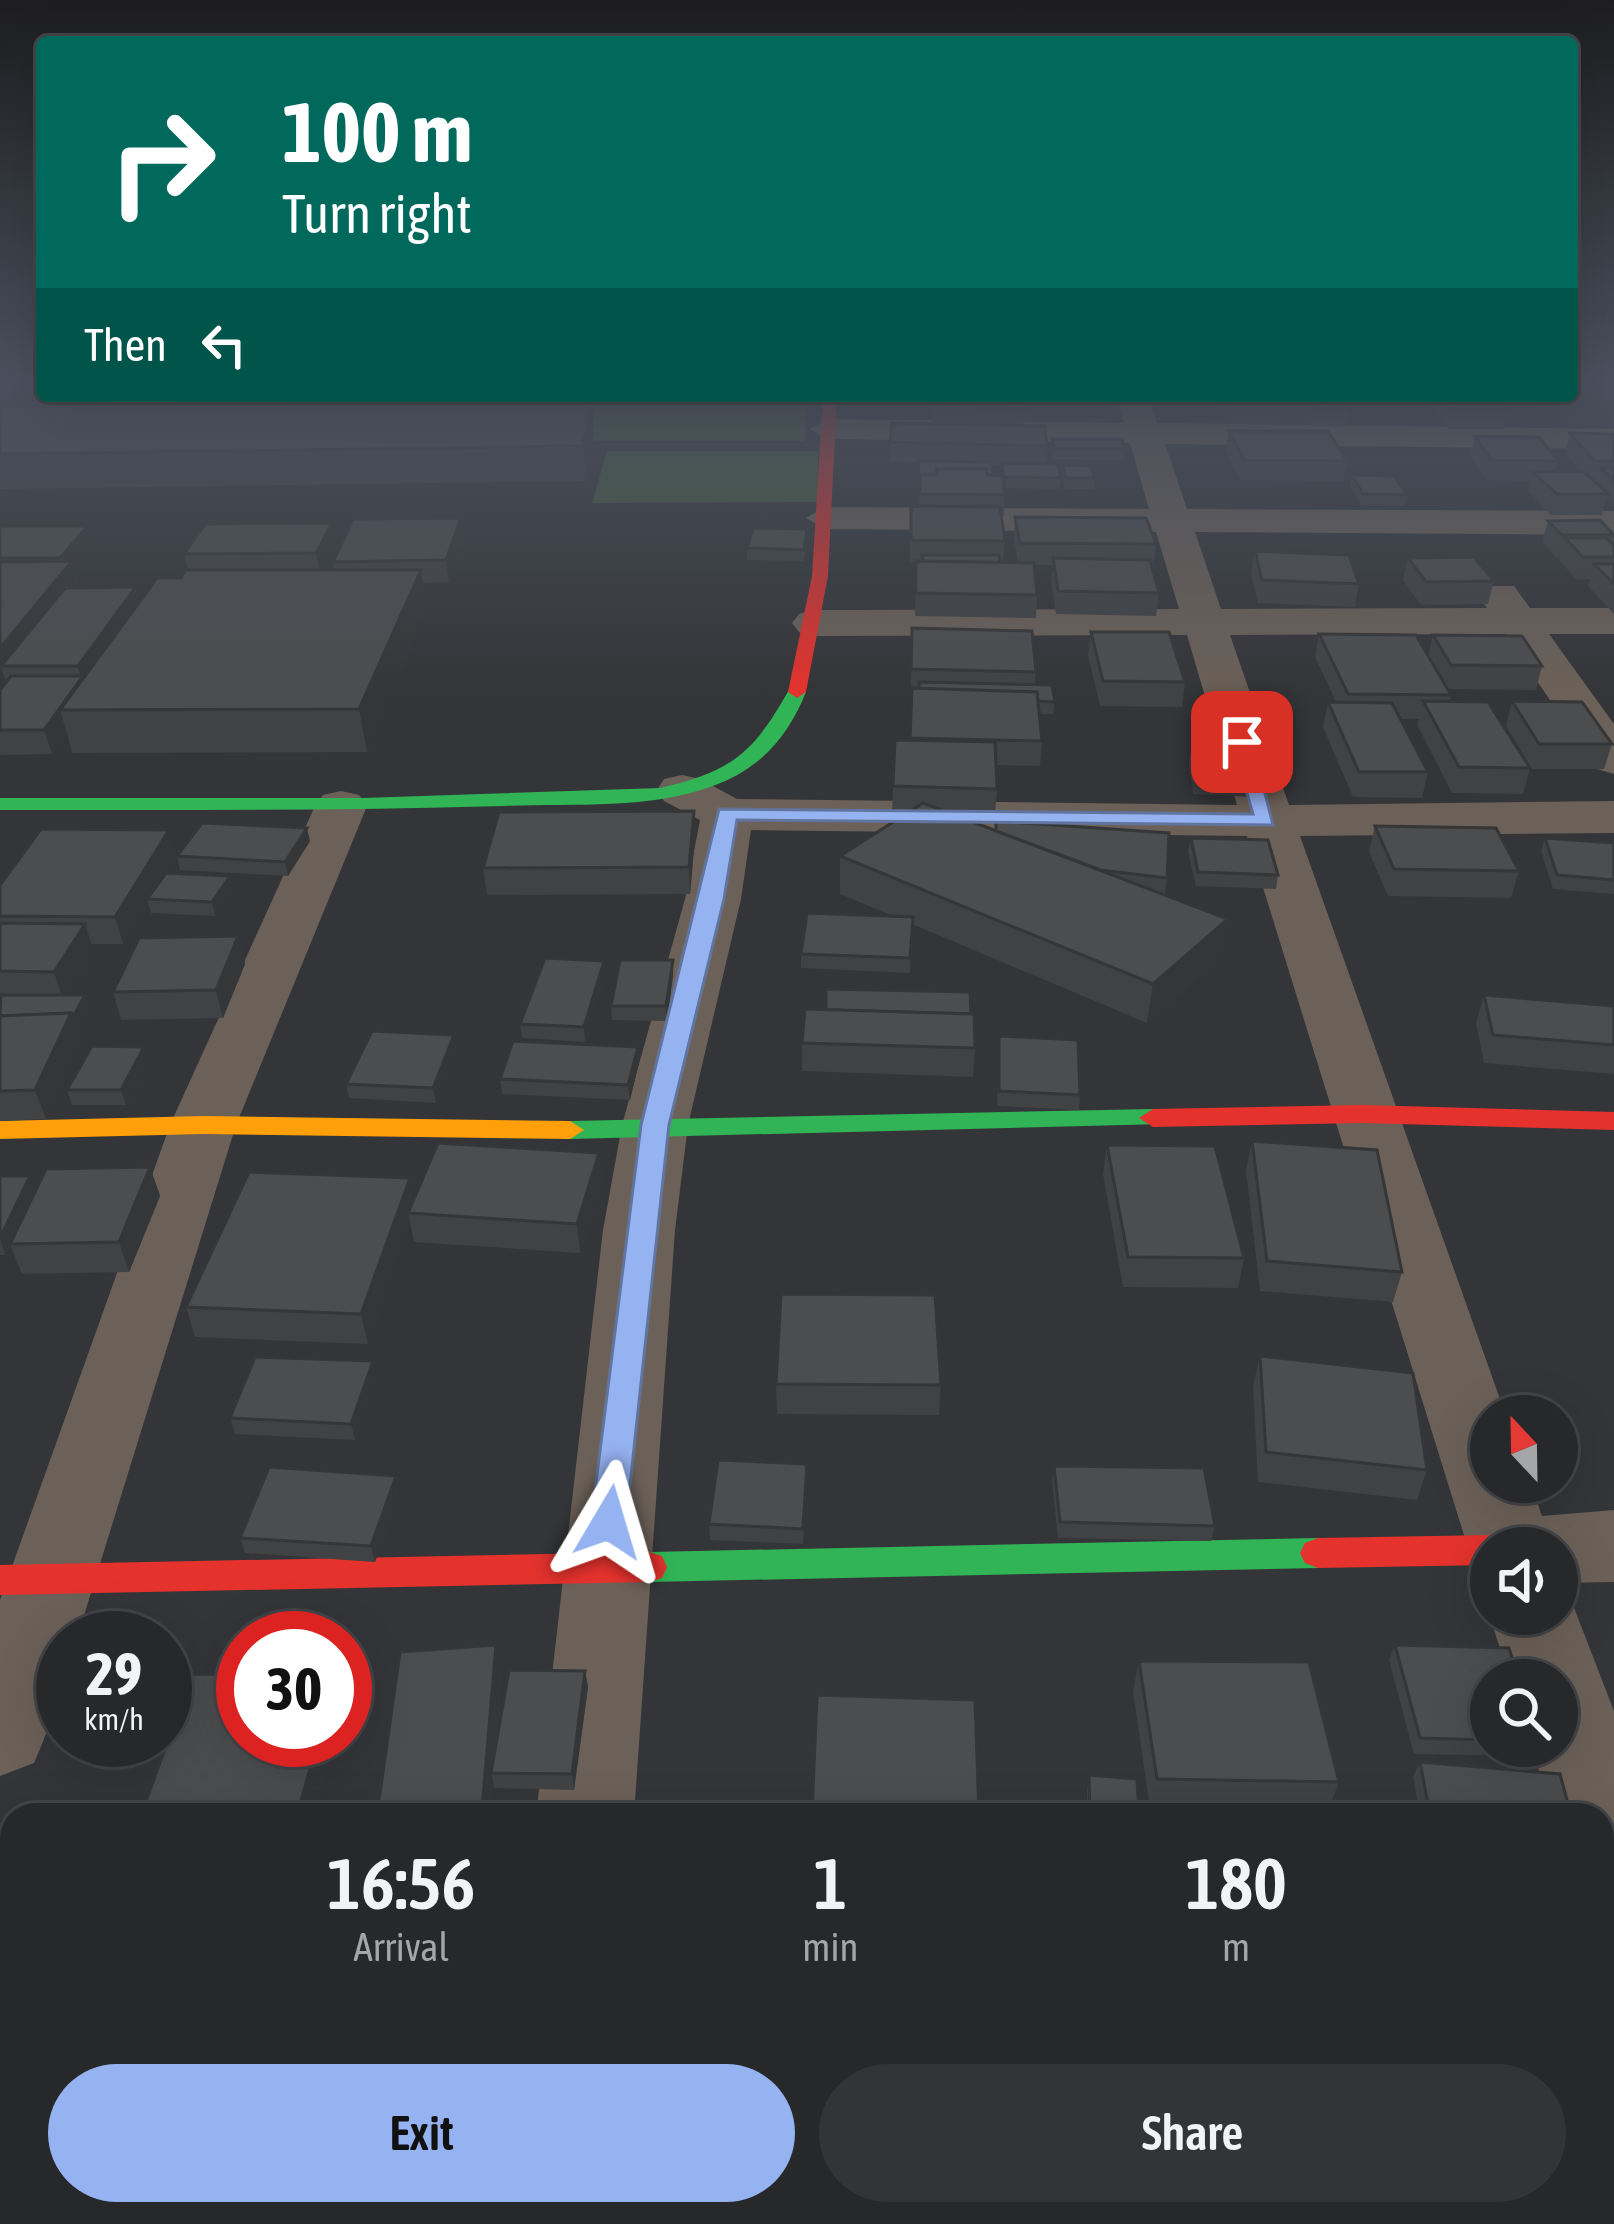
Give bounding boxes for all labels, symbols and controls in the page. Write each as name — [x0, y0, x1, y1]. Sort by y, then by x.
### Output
icon: right — [84, 84, 240, 240]
text: 100 m — [282, 84, 472, 180]
text: Turn right — [282, 183, 472, 244]
icon: left — [191, 312, 257, 378]
text: Then — [84, 319, 167, 371]
pin — [1191, 691, 1293, 793]
icon: arrive — [1209, 709, 1275, 775]
north arrow — [1470, 1395, 1578, 1503]
map controls — [1470, 1395, 1578, 1767]
position arrow — [546, 1459, 672, 1585]
button: sound — [1470, 1527, 1578, 1635]
speed limit sign: 30 — [216, 1611, 372, 1767]
text: 29 — [86, 1639, 142, 1708]
button: search — [1470, 1659, 1578, 1767]
text: km/h — [84, 1702, 144, 1736]
text: 16:56 — [327, 1842, 475, 1924]
text: 1 — [813, 1842, 847, 1924]
text: 180 — [1185, 1842, 1287, 1924]
text: Arrival — [354, 1925, 449, 1969]
text: min — [802, 1925, 858, 1969]
text: m — [1222, 1925, 1250, 1969]
button: Exit — [48, 2064, 795, 2202]
button: Share — [819, 2064, 1566, 2202]

